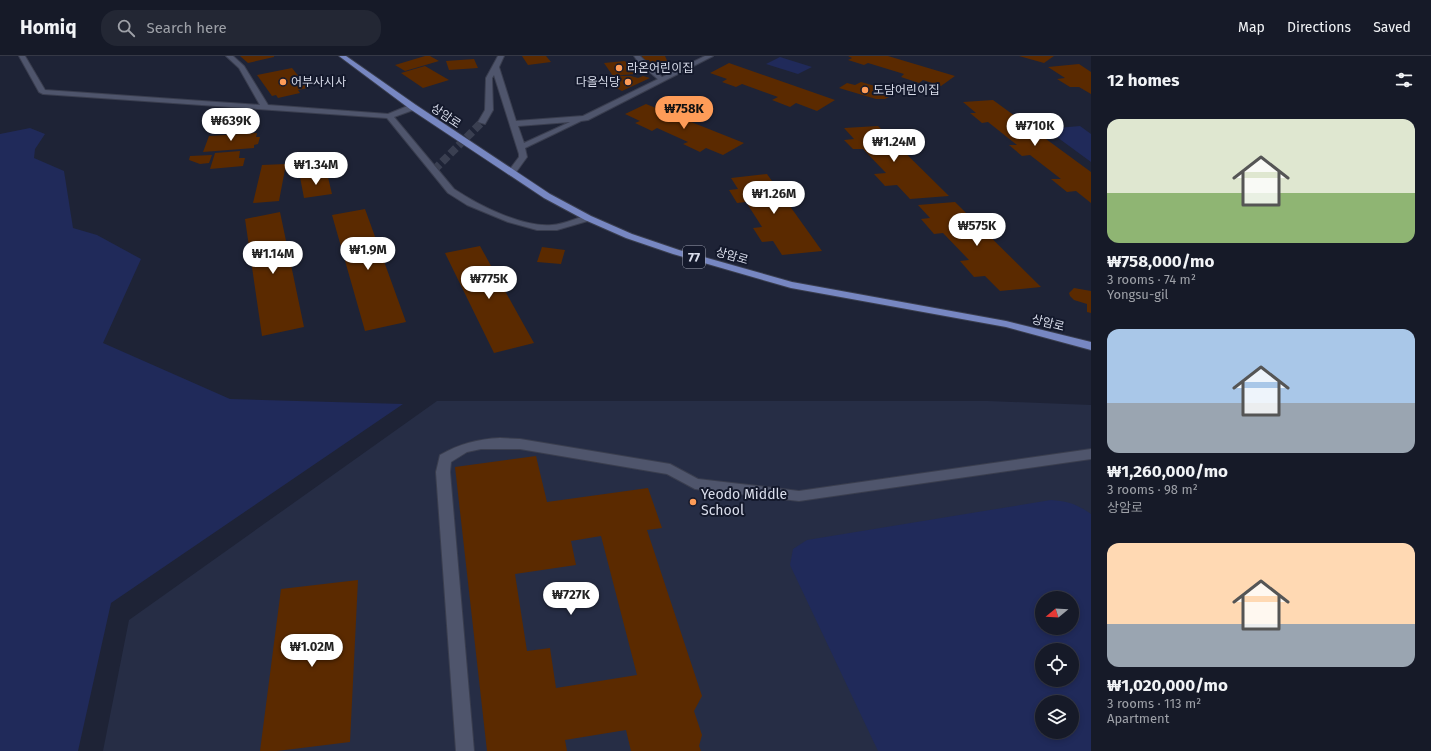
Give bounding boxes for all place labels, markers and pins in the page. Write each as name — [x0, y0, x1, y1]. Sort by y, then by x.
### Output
place label: 라온어린이집 — [627, 61, 693, 75]
marker: 라온어린이집 — [614, 63, 624, 73]
place label: 어부사시사 — [291, 75, 346, 89]
place label: 다올식당 — [576, 75, 620, 89]
marker: 어부사시사 — [278, 77, 288, 87]
marker: 다올식당 — [623, 77, 633, 87]
place label: 도담어린이집 — [873, 83, 939, 97]
marker: 도담어린이집 — [860, 85, 870, 95]
pin: ₩758K — [656, 96, 712, 130]
pin: ₩639K — [203, 108, 259, 142]
pin: ₩710K — [1007, 113, 1063, 147]
pin: ₩1.24M — [861, 129, 927, 163]
pin: ₩1.34M — [283, 152, 349, 186]
pin: ₩1.26M — [741, 181, 807, 215]
pin: ₩575K — [949, 213, 1005, 247]
pin: ₩1.9M — [340, 237, 396, 271]
pin: ₩1.14M — [240, 241, 306, 275]
pin: ₩775K — [461, 266, 517, 300]
place label: Yeodo Middle School — [701, 486, 787, 519]
marker: Yeodo Middle School — [688, 497, 698, 507]
pin: ₩727K — [543, 582, 599, 616]
pin: ₩1.02M — [279, 634, 345, 668]

